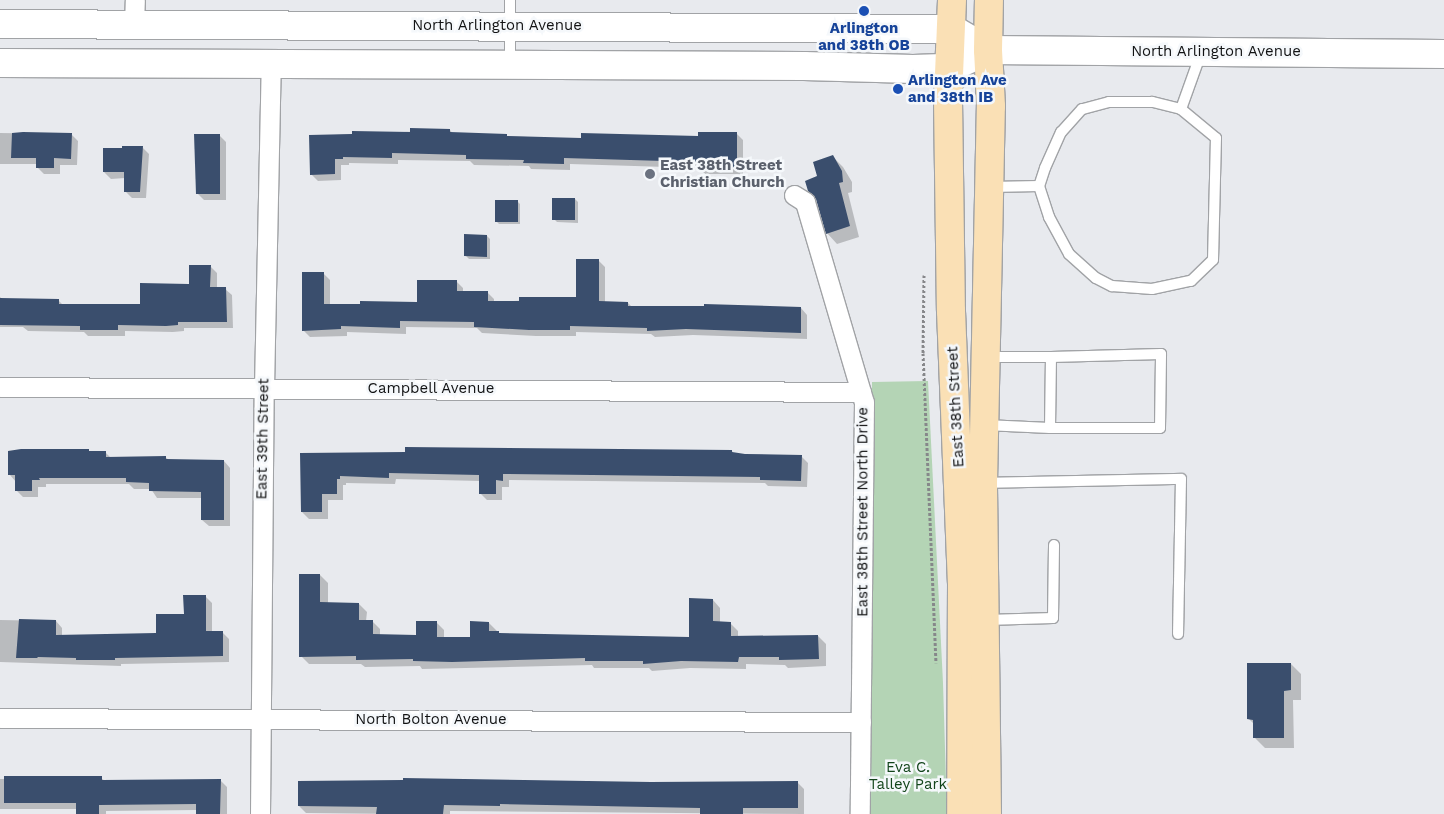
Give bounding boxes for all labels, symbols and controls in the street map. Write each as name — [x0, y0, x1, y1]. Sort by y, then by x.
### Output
marker: Arlington and 38th OB — [858, 5, 870, 17]
street label: North Arlington Avenue — [412, 17, 582, 35]
place label: Arlington and 38th OB — [818, 19, 910, 54]
street label: North Arlington Avenue — [1131, 43, 1301, 61]
place label: Arlington Ave and 38th IB — [908, 71, 1007, 106]
marker: Arlington Ave and 38th IB — [892, 83, 904, 95]
place label: East 38th Street Christian Church — [660, 156, 784, 191]
marker: East 38th Street Christian Church — [644, 168, 656, 180]
street label: East 38th Street — [944, 346, 968, 468]
street label: East 39th Street — [253, 378, 273, 500]
street label: Campbell Avenue — [367, 380, 495, 398]
street label: East 38th Street North Drive — [854, 407, 872, 617]
street label: North Bolton Avenue — [355, 711, 507, 729]
park label: Eva C. Talley Park — [869, 758, 947, 793]

